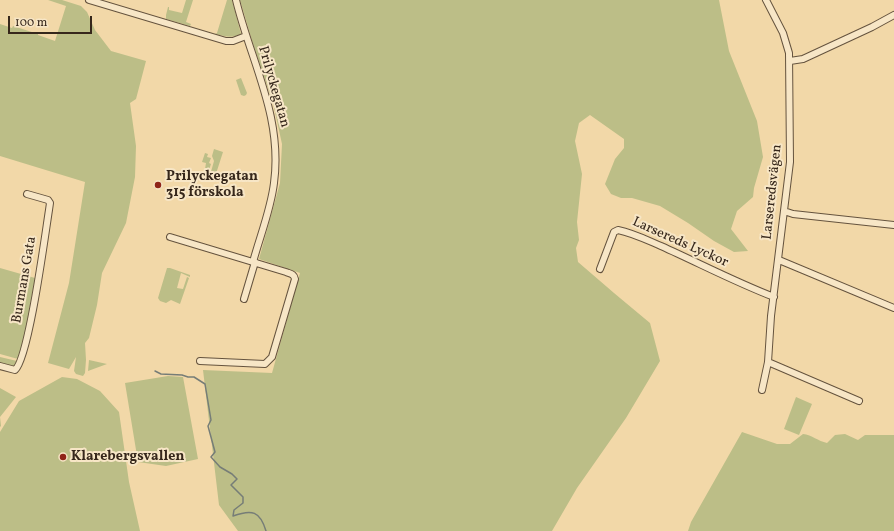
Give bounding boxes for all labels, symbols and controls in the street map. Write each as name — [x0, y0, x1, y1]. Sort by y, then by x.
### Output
scale bar — [10, 8, 94, 34]
text: 100 m — [15, 15, 47, 31]
street label: Prilyckegatan — [253, 44, 293, 130]
street label: Larseredsvägen — [760, 143, 786, 241]
place label: Prilyckegatan 315 förskola — [166, 169, 258, 202]
marker: Prilyckegatan 315 förskola — [153, 180, 163, 190]
street label: Larsereds Lyckor — [629, 214, 731, 272]
street label: Burmans Gata — [9, 235, 41, 325]
place label: Klarebergsvallen — [71, 449, 185, 465]
marker: Klarebergsvallen — [58, 452, 68, 462]

